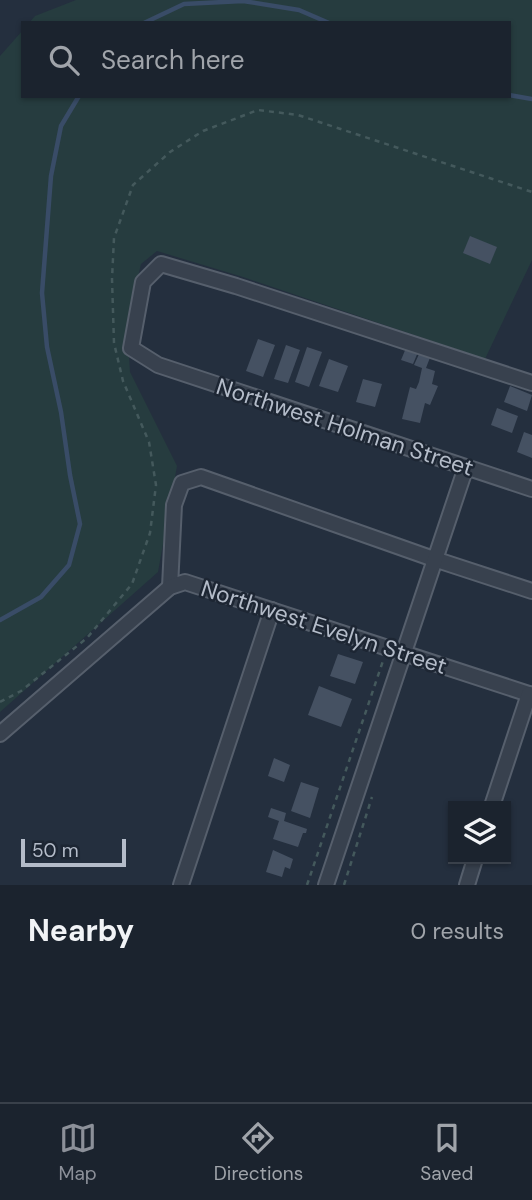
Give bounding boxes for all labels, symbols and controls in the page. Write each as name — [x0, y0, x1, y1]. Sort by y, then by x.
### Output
search box — [21, 21, 511, 98]
icon: search — [45, 41, 83, 79]
text: Search here — [101, 43, 244, 77]
street label: Northwest Holman Street — [213, 371, 477, 483]
street label: Northwest Evelyn Street — [197, 573, 451, 681]
map controls — [448, 801, 511, 864]
button: layers — [448, 801, 511, 864]
scale bar — [21, 836, 126, 868]
text: 50 m — [32, 838, 79, 863]
text: Nearby — [28, 911, 134, 950]
text: 0 results — [411, 916, 504, 946]
tab: Map — [59, 1119, 97, 1186]
tab: Directions — [214, 1119, 303, 1186]
tab: Saved — [420, 1119, 473, 1186]

